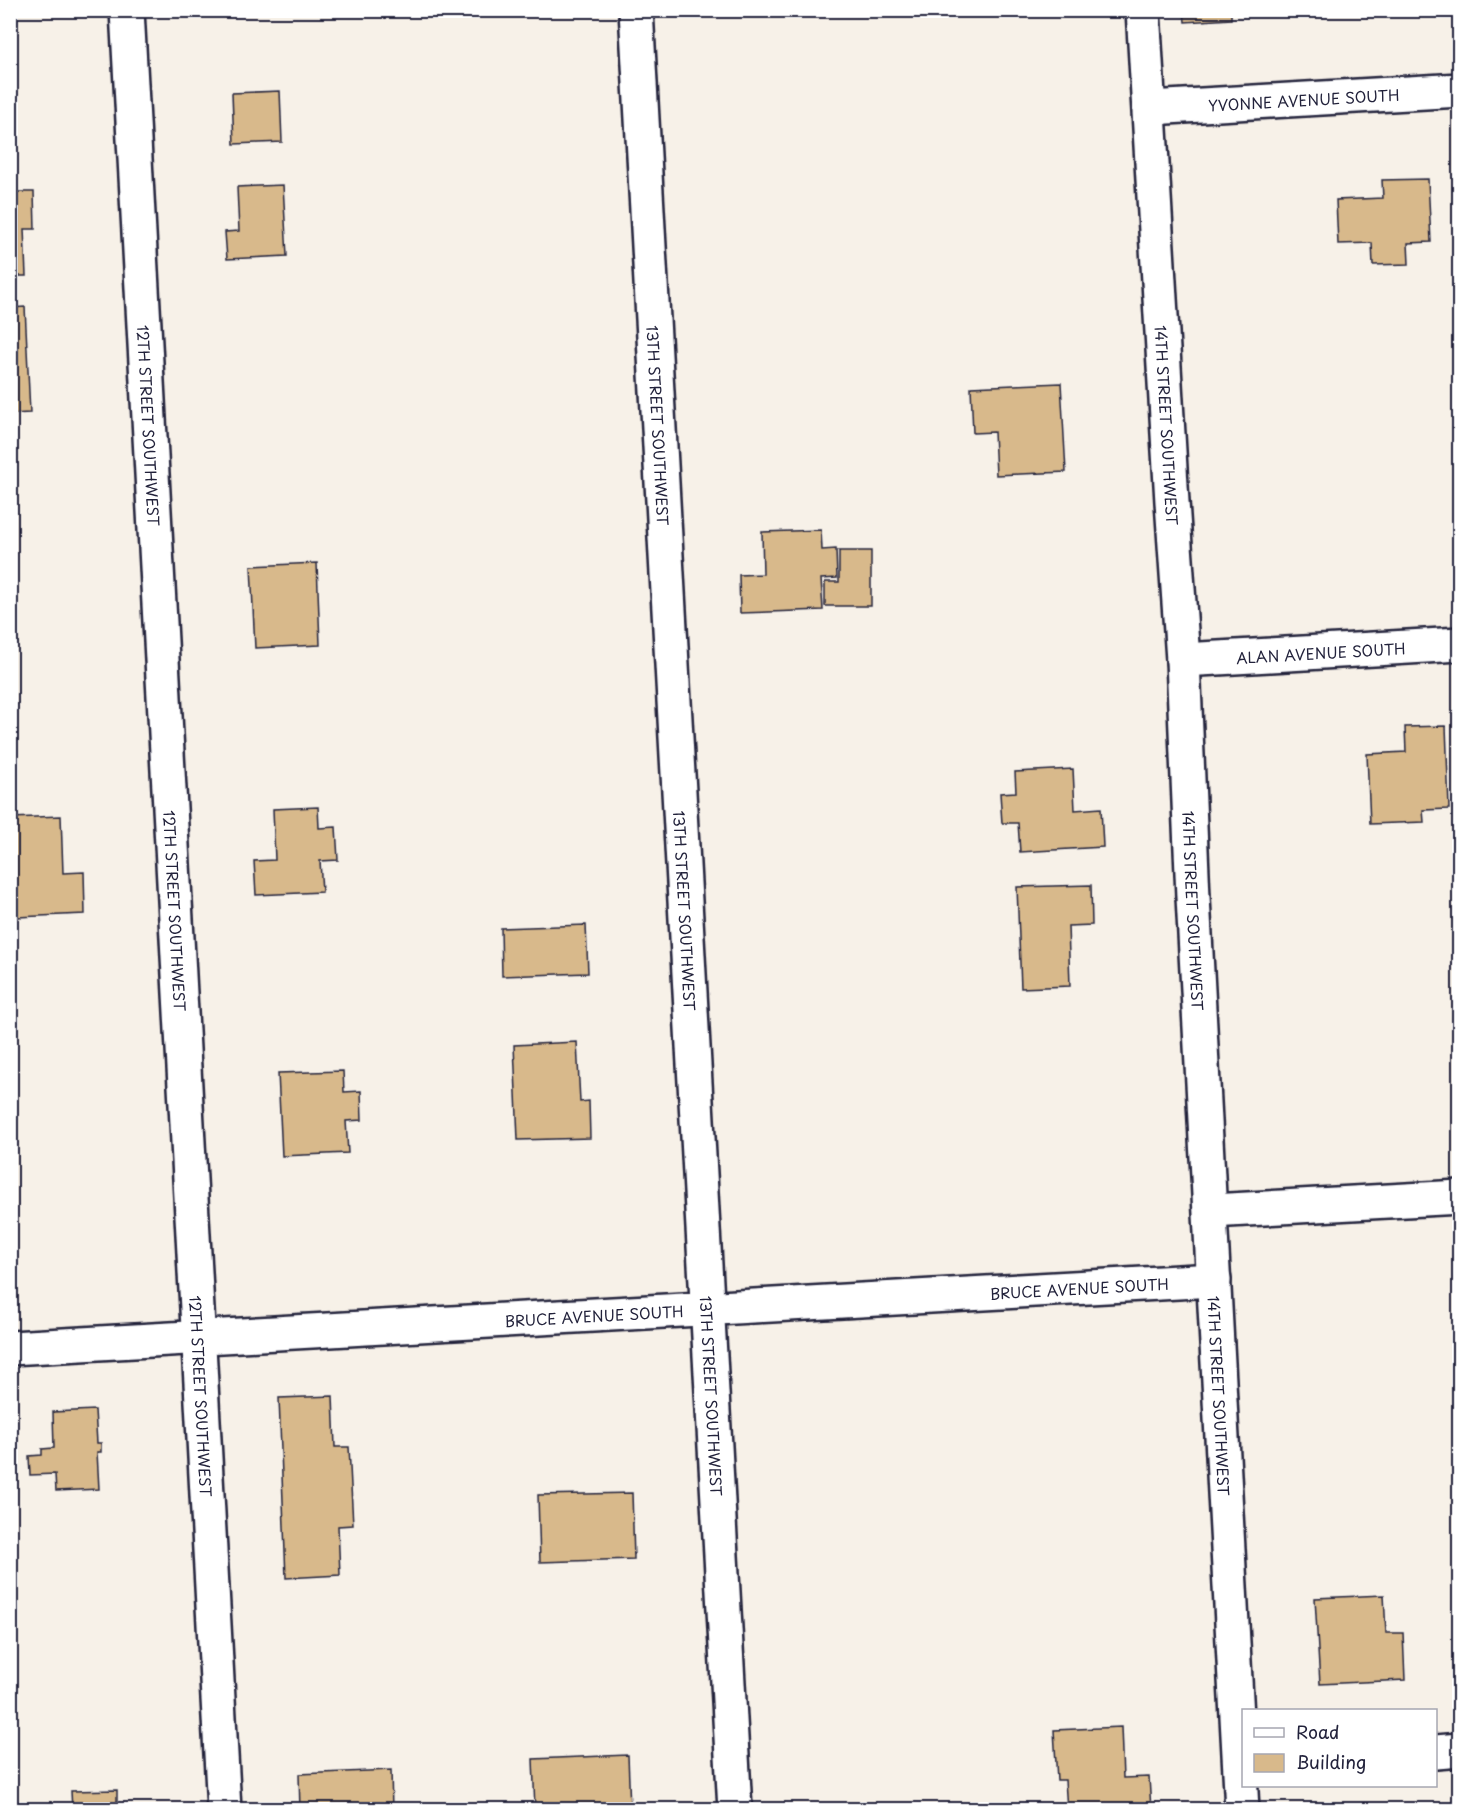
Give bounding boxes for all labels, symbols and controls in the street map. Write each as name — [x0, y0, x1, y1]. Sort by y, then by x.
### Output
street label: YVONNE AVENUE SOUTH — [1207, 82, 1400, 116]
street label: 12TH STREET SOUTHWEST — [132, 324, 166, 527]
street label: 13TH STREET SOUTHWEST — [642, 325, 676, 527]
street label: 14TH STREET SOUTHWEST — [1150, 325, 1185, 527]
street label: ALAN AVENUE SOUTH — [1235, 636, 1406, 668]
street label: 12TH STREET SOUTHWEST — [159, 810, 192, 1013]
street label: 13TH STREET SOUTHWEST — [669, 810, 703, 1012]
street label: 14TH STREET SOUTHWEST — [1178, 810, 1211, 1012]
street label: BRUCE AVENUE SOUTH — [989, 1271, 1169, 1304]
street label: 12TH STREET SOUTHWEST — [185, 1295, 219, 1498]
street label: 13TH STREET SOUTHWEST — [695, 1295, 729, 1497]
street label: 14TH STREET SOUTHWEST — [1203, 1295, 1237, 1497]
street label: BRUCE AVENUE SOUTH — [504, 1298, 684, 1332]
legend — [1242, 1709, 1437, 1787]
text: Road — [1296, 1718, 1340, 1745]
text: Building — [1296, 1748, 1366, 1775]

